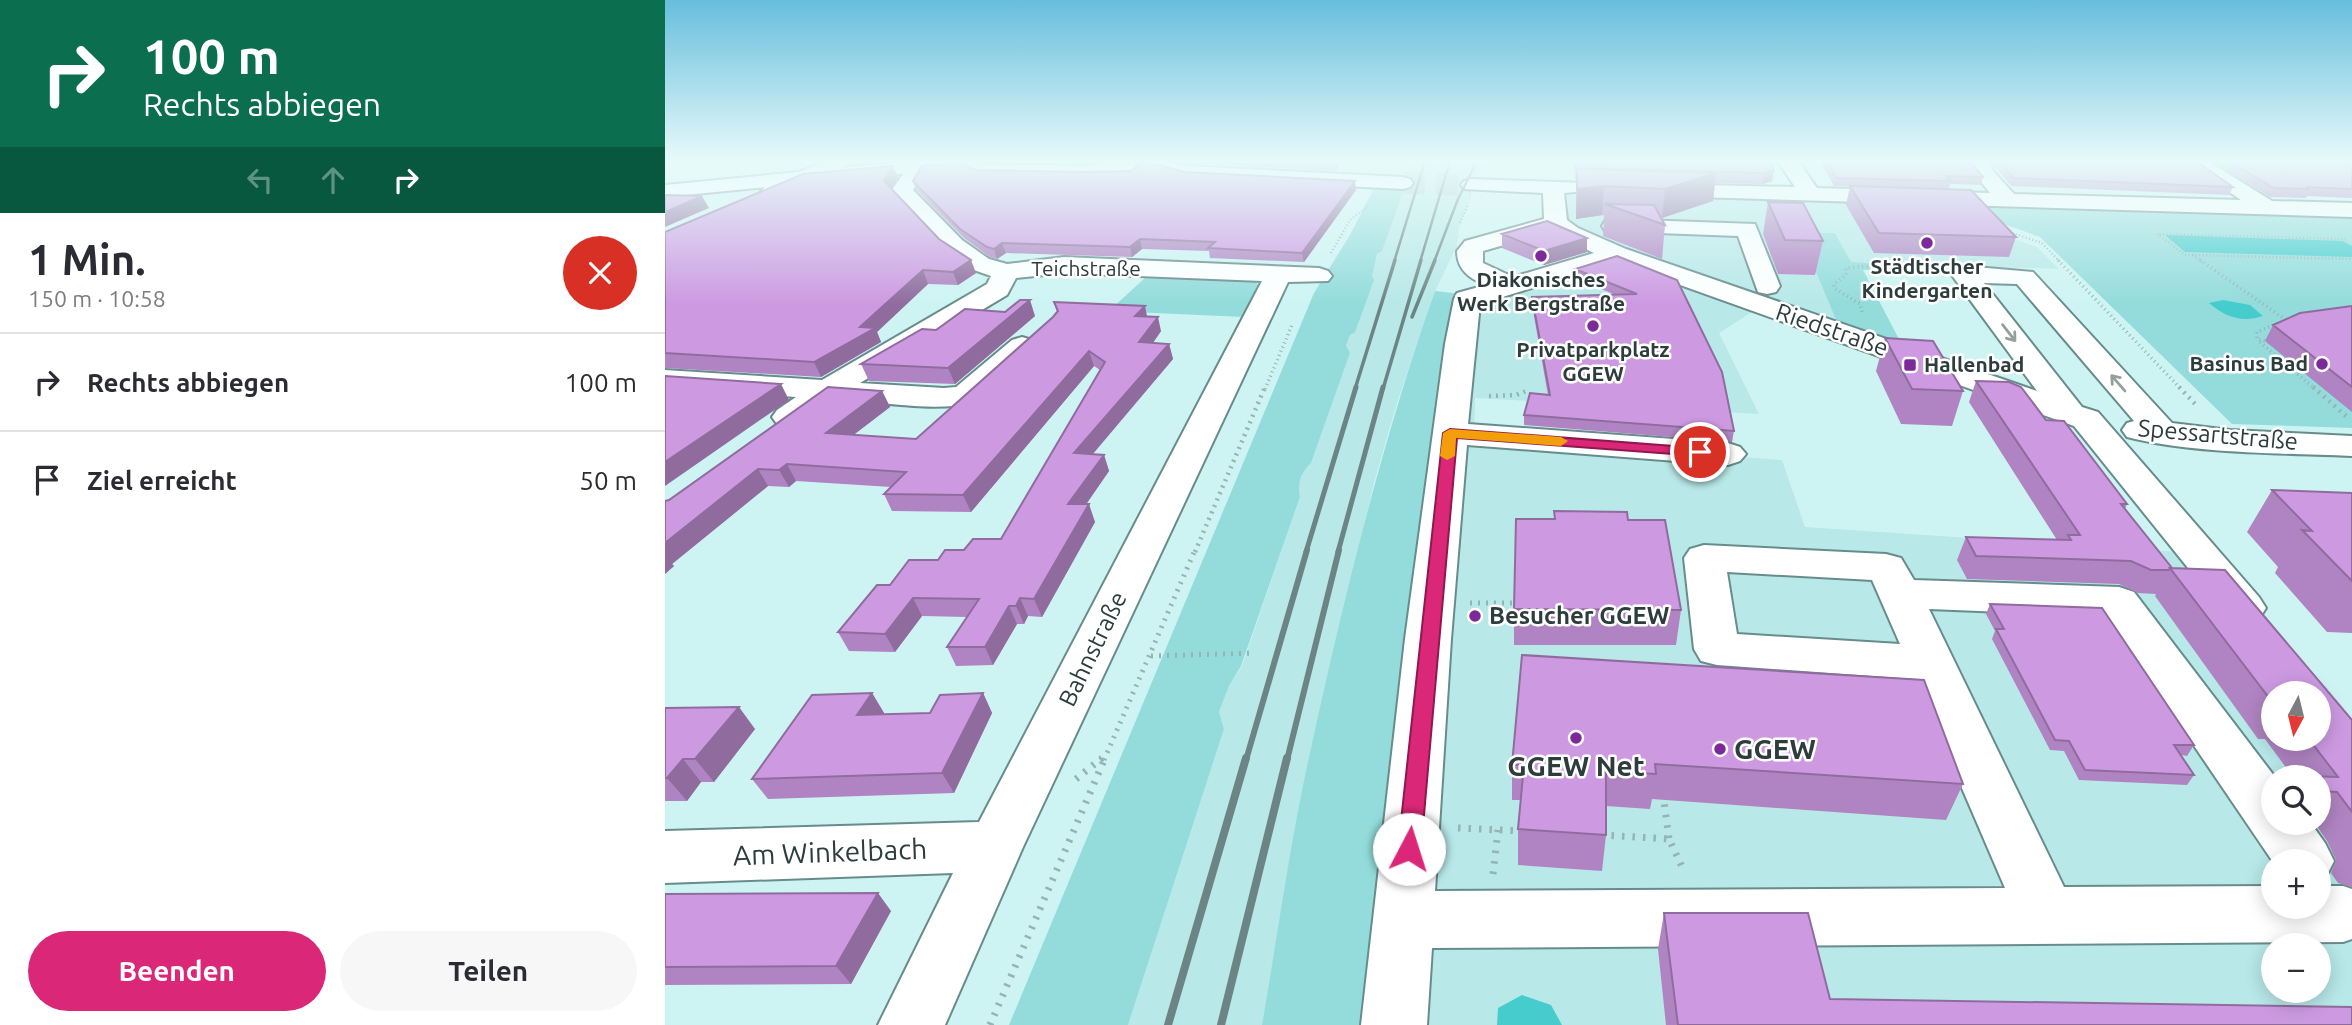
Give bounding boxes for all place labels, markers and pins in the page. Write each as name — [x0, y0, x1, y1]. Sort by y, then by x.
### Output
marker: Städtischer Kindergarten — [1919, 235, 1935, 251]
marker: Diakonisches Werk Bergstraße — [1533, 248, 1549, 264]
place label: Städtischer Kindergarten — [1861, 254, 1993, 302]
place label: Diakonisches Werk Bergstraße — [1457, 267, 1625, 315]
marker: Privatparkplatz GGEW — [1585, 318, 1601, 334]
place label: Privatparkplatz GGEW — [1516, 337, 1670, 385]
place label: Basinus Bad — [2190, 351, 2308, 375]
place label: Hallenbad — [1924, 352, 2024, 376]
marker: Basinus Bad — [2314, 356, 2330, 372]
marker: Hallenbad — [1902, 357, 1918, 373]
pin — [1670, 422, 1730, 482]
place label: Besucher GGEW — [1489, 602, 1670, 629]
marker: Besucher GGEW — [1467, 608, 1483, 624]
marker: GGEW Net — [1568, 730, 1584, 746]
place label: GGEW — [1734, 733, 1816, 764]
marker: GGEW — [1712, 741, 1728, 757]
place label: GGEW Net — [1507, 750, 1645, 781]

